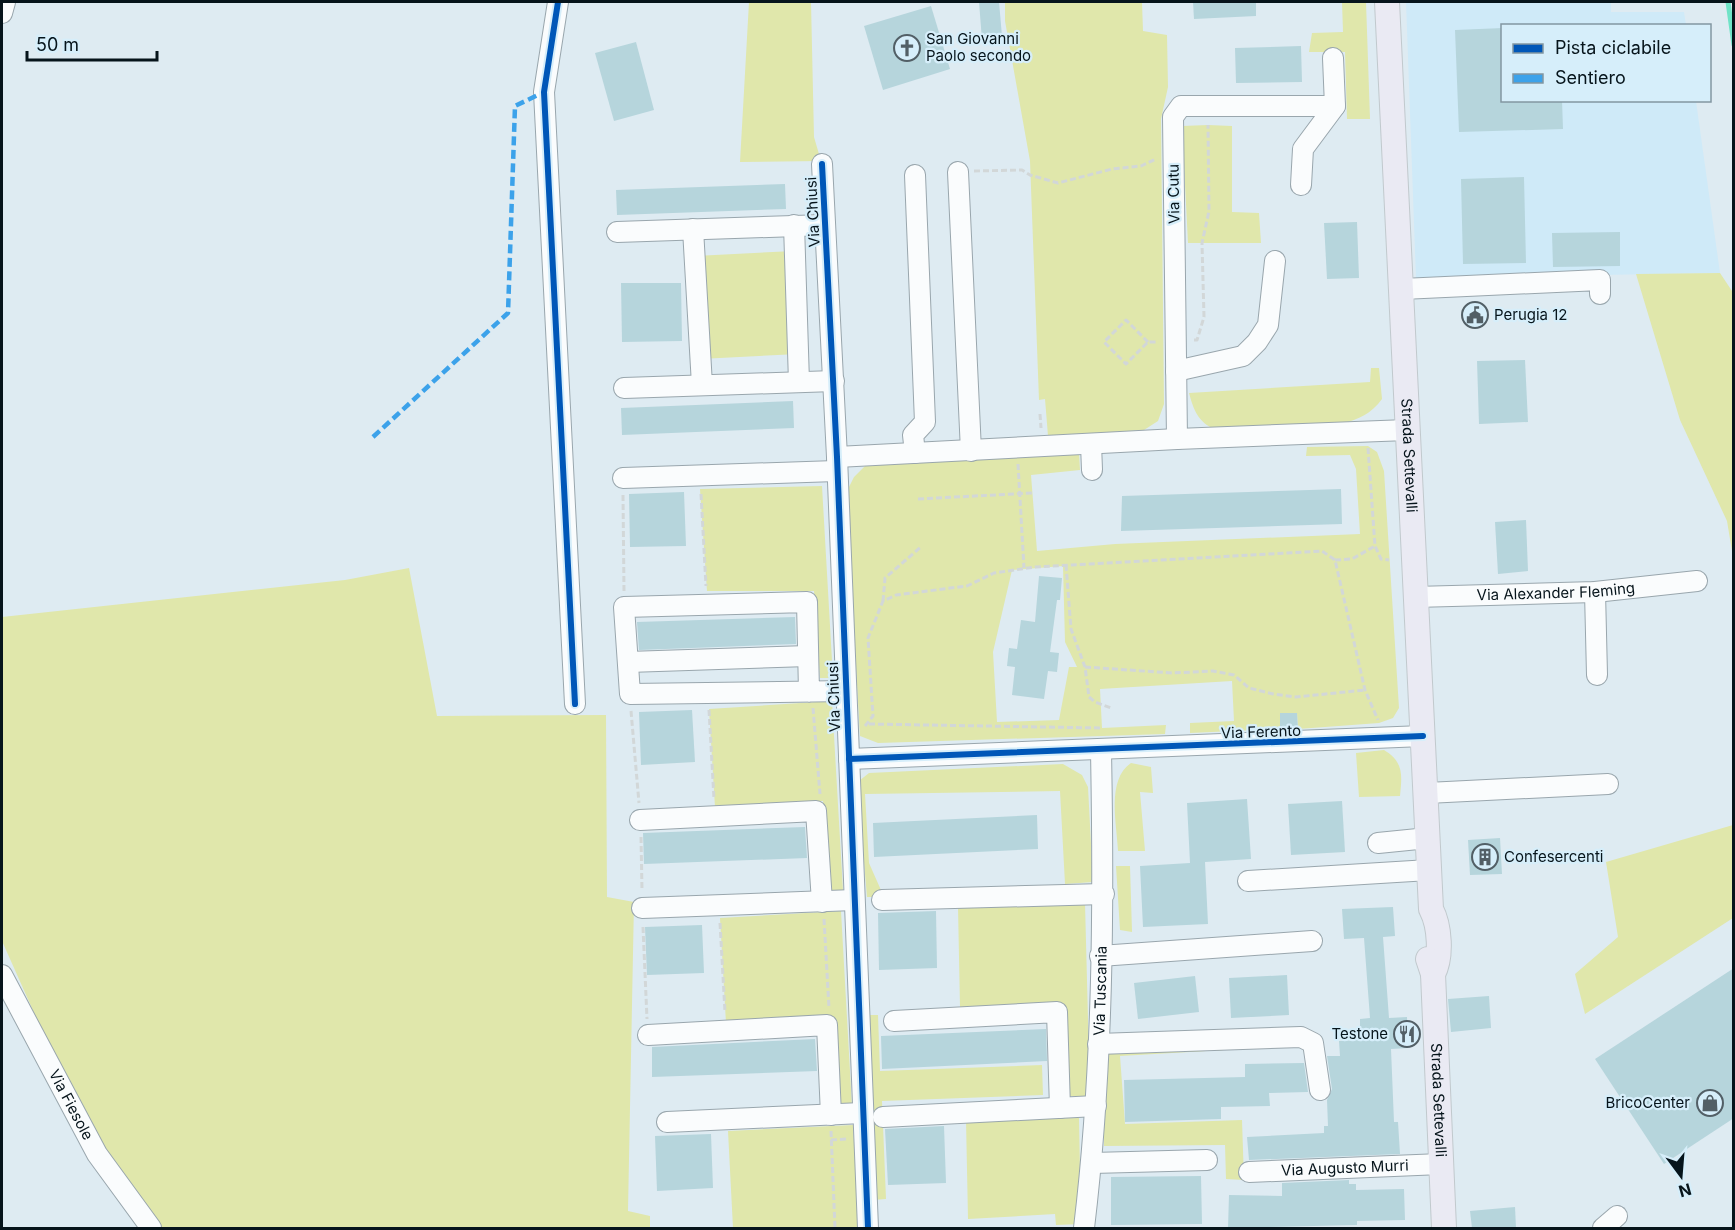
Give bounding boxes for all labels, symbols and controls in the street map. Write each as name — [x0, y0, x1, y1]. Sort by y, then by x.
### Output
scale bar — [27, 24, 158, 62]
legend — [1501, 24, 1711, 102]
place label: San Giovanni Paolo secondo — [926, 29, 1031, 65]
church icon: San Giovanni Paolo secondo — [892, 33, 922, 63]
text: 50 m — [36, 34, 79, 55]
text: Pista ciclabile — [1555, 37, 1671, 58]
text: Sentiero — [1555, 67, 1626, 88]
street label: Via Cutu — [1163, 164, 1184, 224]
street label: Via Chiusi — [801, 176, 824, 248]
public building icon: Perugia 12 — [1460, 300, 1490, 330]
place label: Perugia 12 — [1494, 305, 1567, 324]
street label: Strada Settevalli — [1397, 398, 1422, 513]
street label: Via Alexander Fleming — [1476, 578, 1636, 604]
street label: Via Chiusi — [823, 661, 844, 733]
street label: Via Ferento — [1220, 721, 1301, 742]
building icon: Confesercenti — [1470, 842, 1500, 872]
place label: Confesercenti — [1504, 847, 1603, 866]
street label: Via Tuscania — [1089, 945, 1111, 1036]
restaurant icon: Testone — [1392, 1019, 1422, 1049]
place label: Testone — [1331, 1024, 1388, 1043]
street label: Strada Settevalli — [1427, 1043, 1451, 1158]
street label: Via Fiesole — [45, 1066, 98, 1143]
shop icon: BricoCenter — [1695, 1088, 1725, 1118]
place label: BricoCenter — [1605, 1093, 1690, 1112]
north arrow — [1651, 1146, 1711, 1206]
street label: Via Augusto Murri — [1281, 1155, 1409, 1180]
text: N — [1677, 1179, 1694, 1202]

